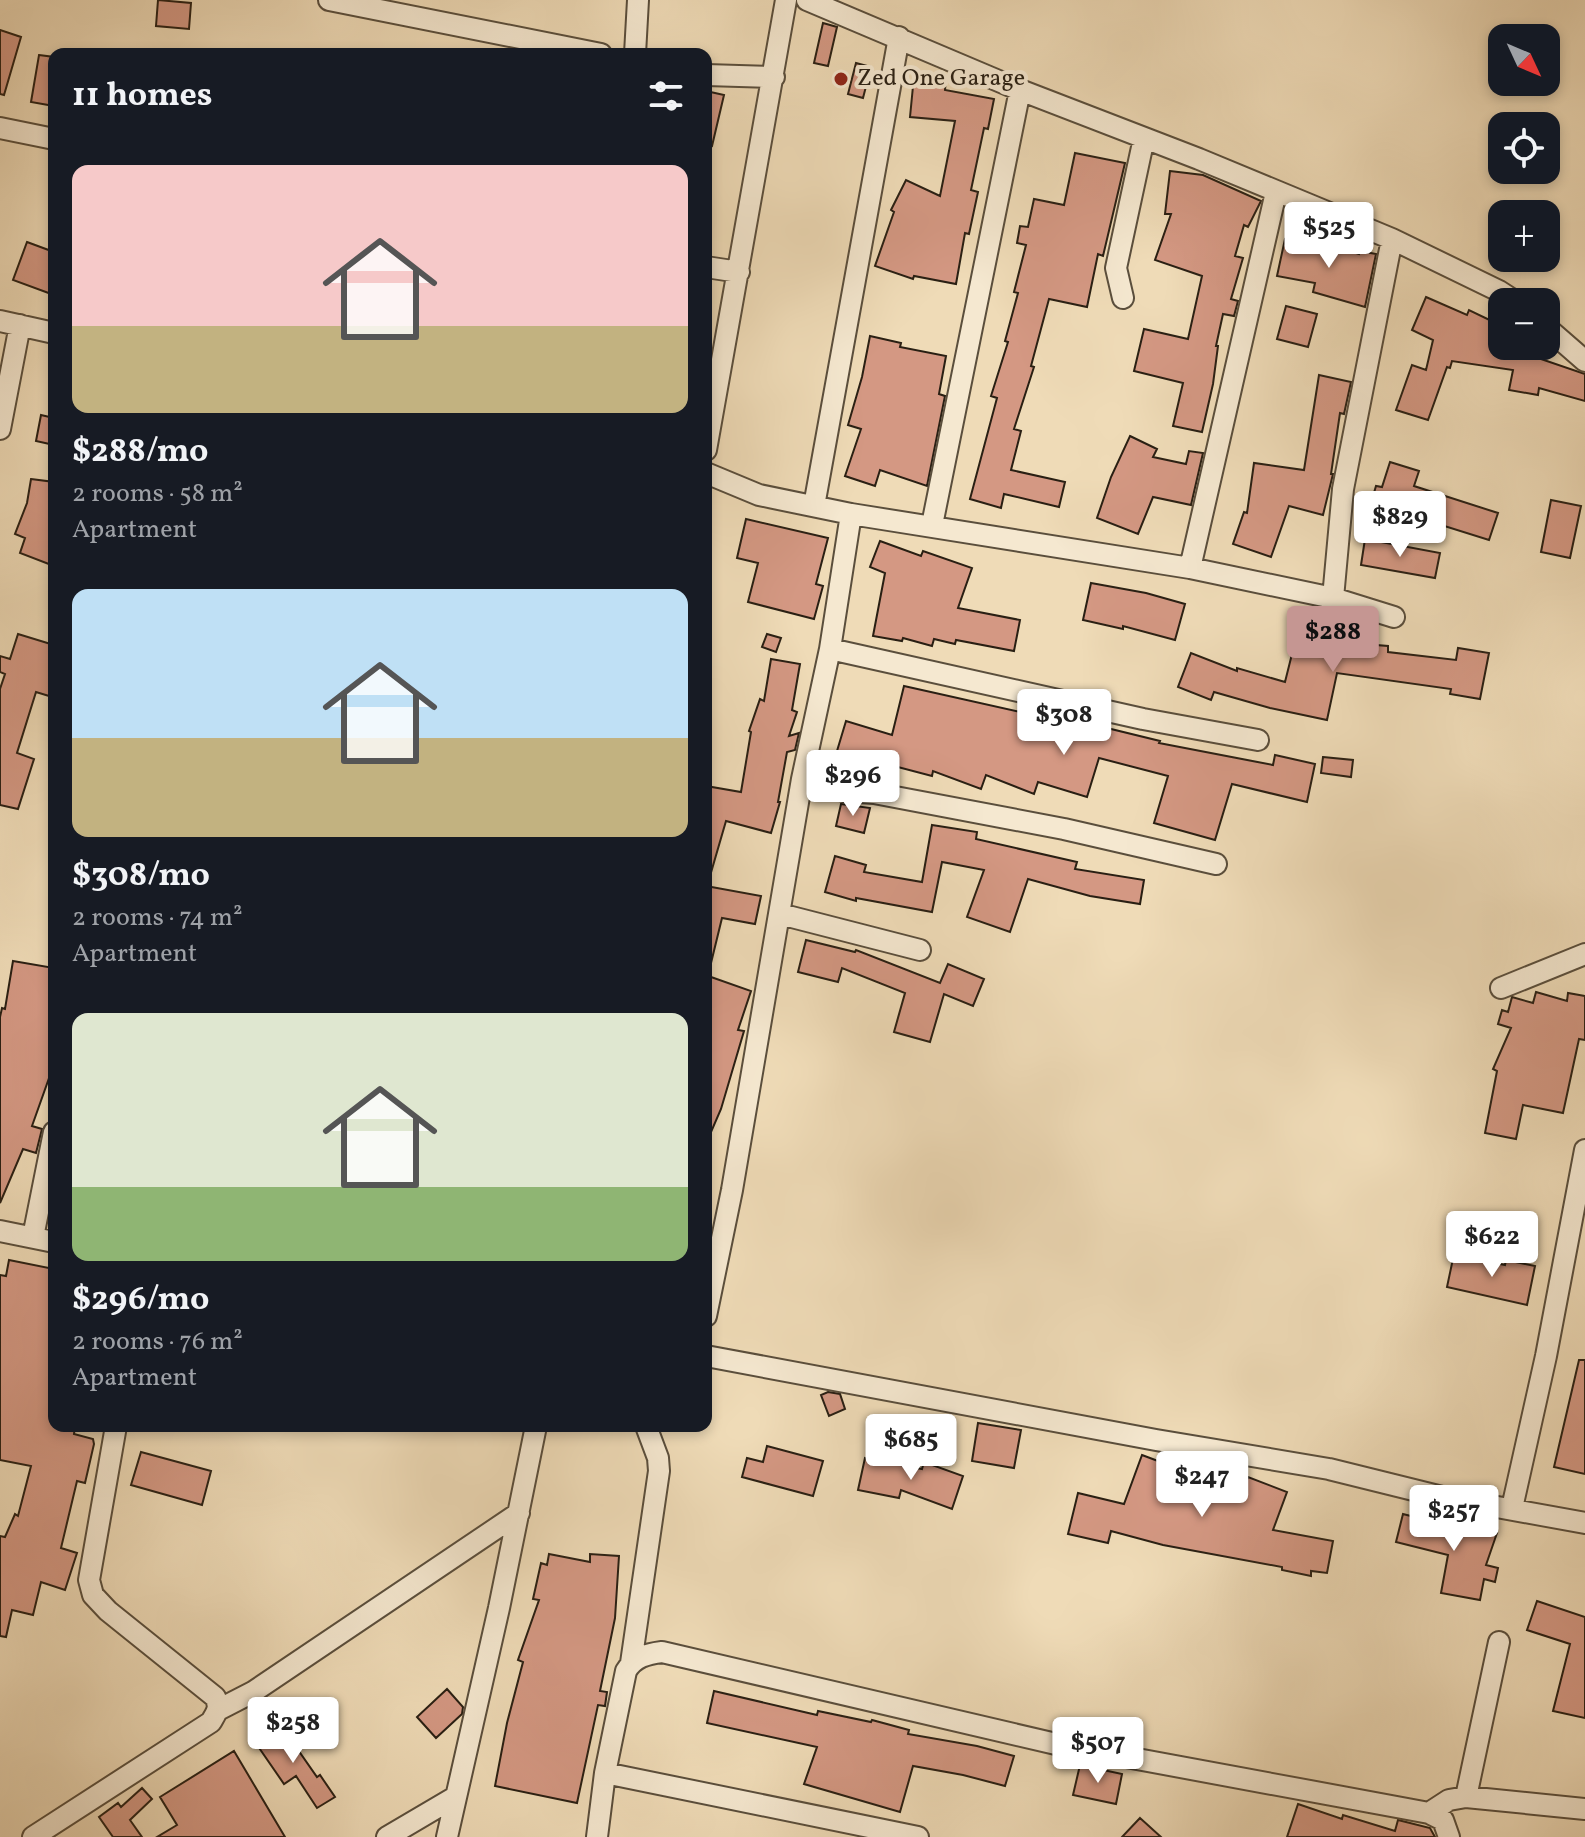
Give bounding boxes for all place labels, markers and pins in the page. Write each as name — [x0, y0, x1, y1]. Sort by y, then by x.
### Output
place label: Zed One Garage — [857, 62, 1025, 96]
marker: Zed One Garage — [832, 70, 850, 88]
pin: $525 — [1282, 202, 1376, 270]
pin: $829 — [1353, 491, 1447, 559]
pin: $288 — [1286, 606, 1380, 674]
pin: $308 — [1017, 689, 1111, 757]
pin: $296 — [806, 750, 900, 818]
pin: $622 — [1445, 1211, 1539, 1279]
pin: $685 — [864, 1414, 958, 1482]
pin: $247 — [1155, 1451, 1249, 1519]
pin: $257 — [1407, 1485, 1501, 1553]
pin: $258 — [246, 1697, 340, 1765]
pin: $507 — [1051, 1717, 1145, 1785]

